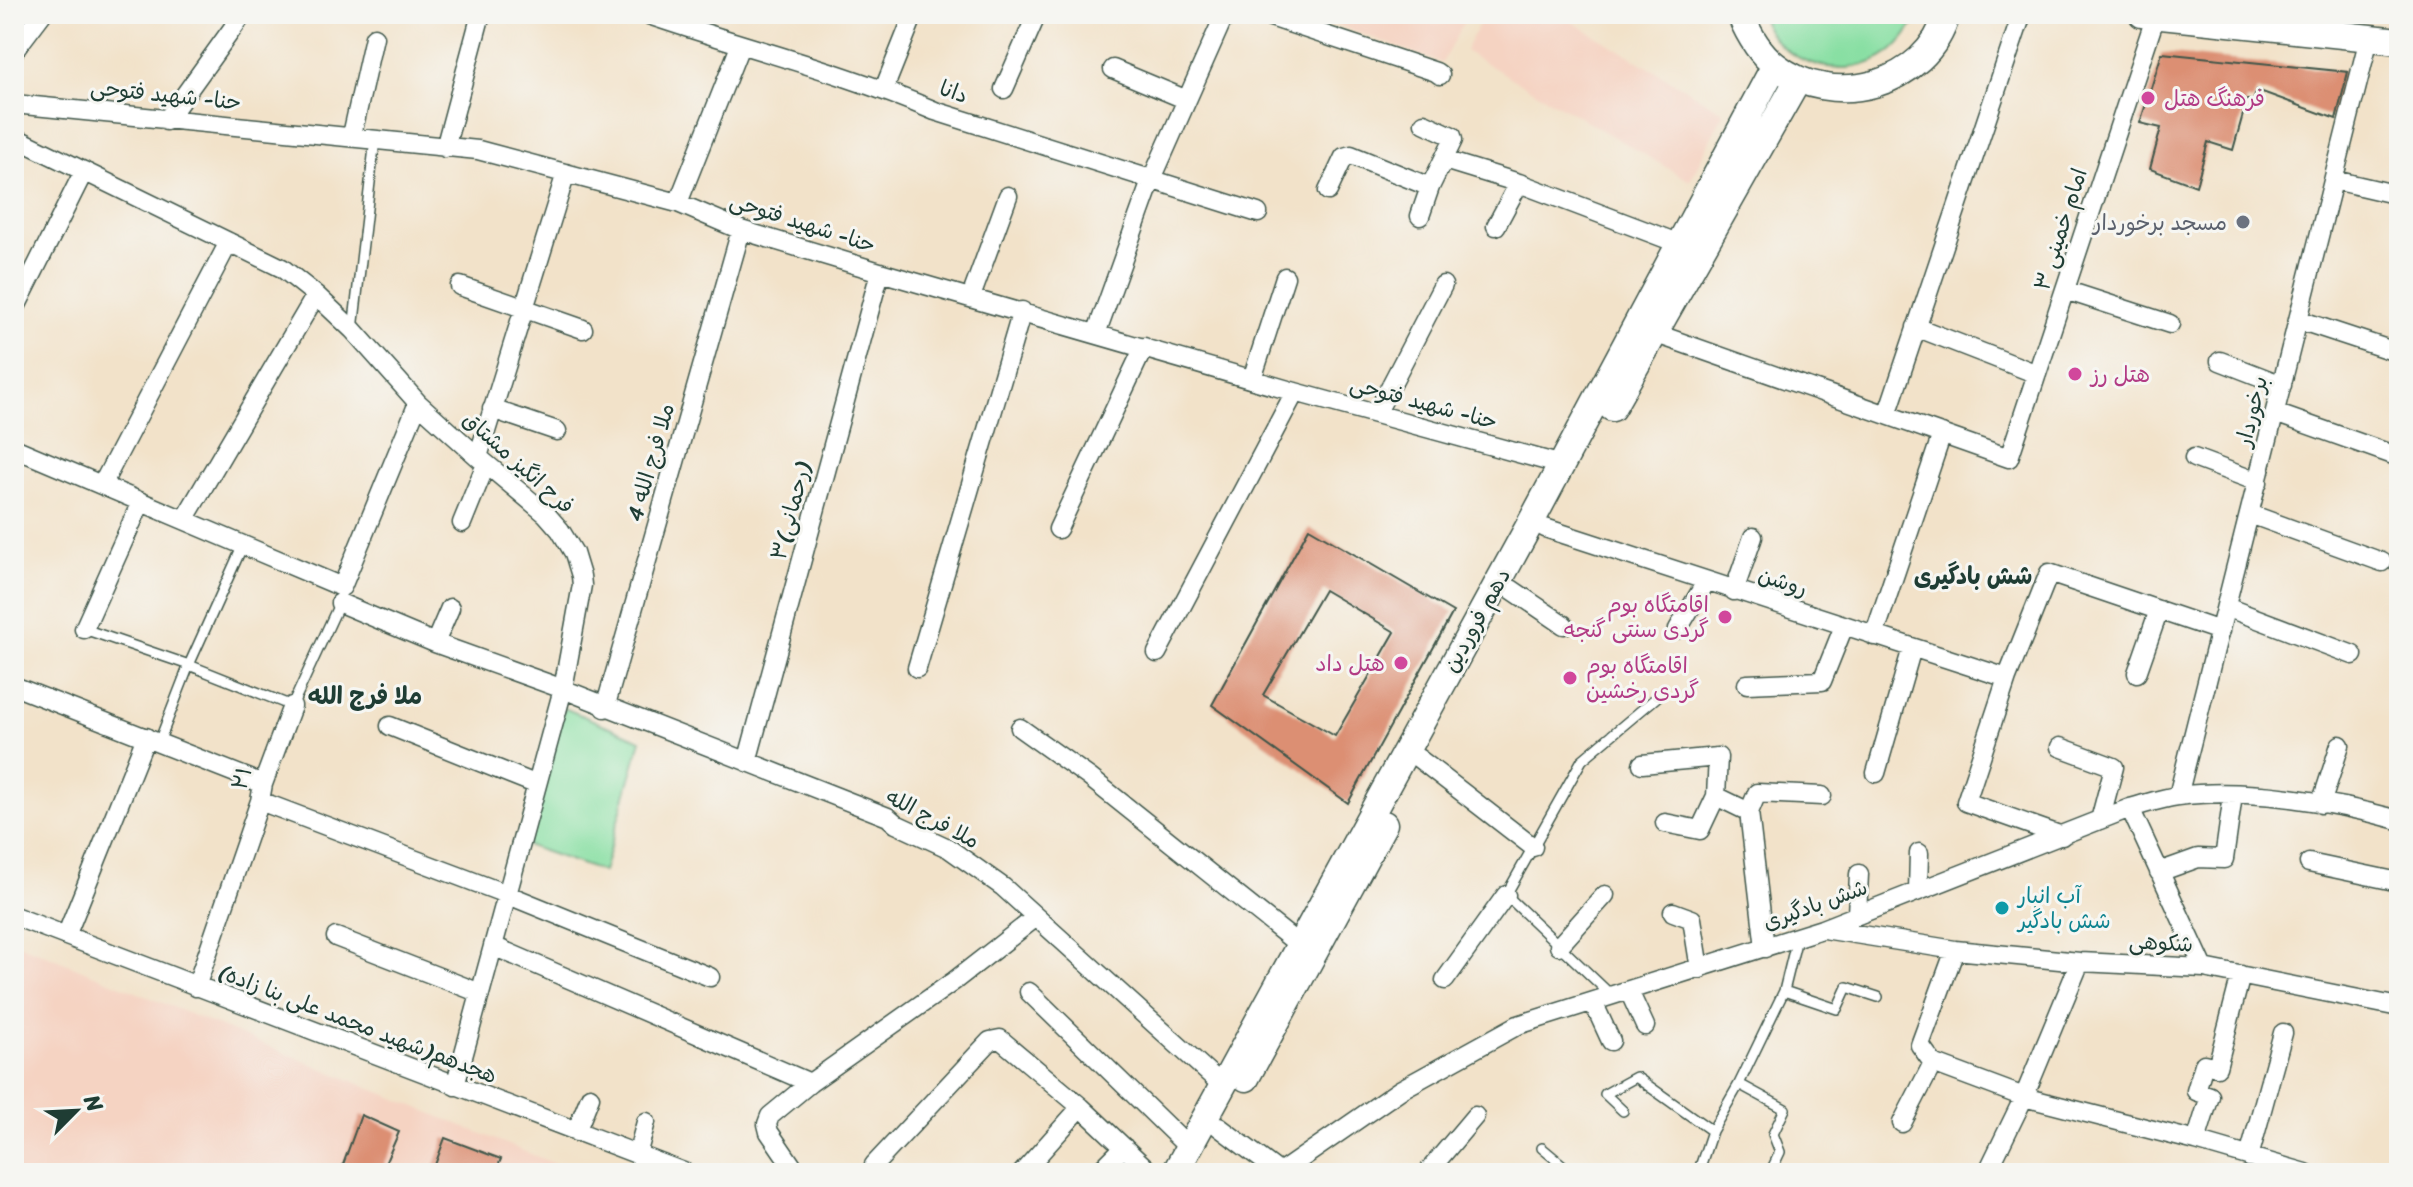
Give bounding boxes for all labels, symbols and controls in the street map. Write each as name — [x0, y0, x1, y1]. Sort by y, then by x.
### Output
street label: حنا- شهید فتوحی — [89, 67, 243, 122]
street label: دانا — [934, 68, 974, 115]
place label: فرهنگ هتل — [2164, 79, 2265, 118]
marker: فرهنگ هتل — [2139, 89, 2157, 107]
street label: امام خمینی ۳ — [2022, 163, 2099, 296]
street label: حنا- شهید فتوحی — [725, 181, 881, 264]
place label: مسجد برخوردار — [2091, 203, 2227, 242]
marker: مسجد برخوردار — [2234, 213, 2252, 231]
place label: هتل رز — [2089, 355, 2150, 394]
street label: حنا- شهید فتوحی — [1346, 364, 1502, 441]
marker: هتل رز — [2066, 365, 2084, 383]
street label: برخوردار — [2223, 372, 2279, 453]
street label: 4 ملا فرج الله — [615, 398, 686, 526]
street label: فرح انگیز مشتاق — [453, 401, 584, 524]
street label: ۳(رحمانی) — [759, 457, 823, 564]
street label: روشن — [1753, 555, 1813, 608]
district label: شش بادگیری — [1914, 555, 2032, 597]
street label: دهم فروردین — [1432, 561, 1521, 680]
place label: اقامتگاه بوم گردی سنتی گنجه — [1564, 585, 1709, 649]
marker: اقامتگاه بوم گردی سنتی گنجه — [1716, 608, 1734, 626]
place label: هتل داد — [1315, 644, 1385, 683]
place label: اقامتگاه بوم گردی رخشین — [1586, 646, 1699, 710]
marker: هتل داد — [1392, 654, 1410, 672]
marker: اقامتگاه بوم گردی رخشین — [1561, 669, 1579, 687]
district label: ملا فرج الله — [308, 675, 422, 717]
street label: ۲۱ — [220, 762, 263, 794]
street label: ملا فرج الله — [879, 777, 987, 860]
street label: شش بادگیری — [1757, 867, 1873, 941]
place label: آب انبار شش بادگیر — [2016, 876, 2111, 940]
marker: آب انبار شش بادگیر — [1993, 899, 2011, 917]
street label: شکوهی — [2128, 921, 2194, 964]
street label: هجدهم(شهید محمد علی بنا زاده) — [213, 952, 503, 1095]
north arrow — [36, 1071, 116, 1151]
text: N — [72, 1087, 115, 1119]

